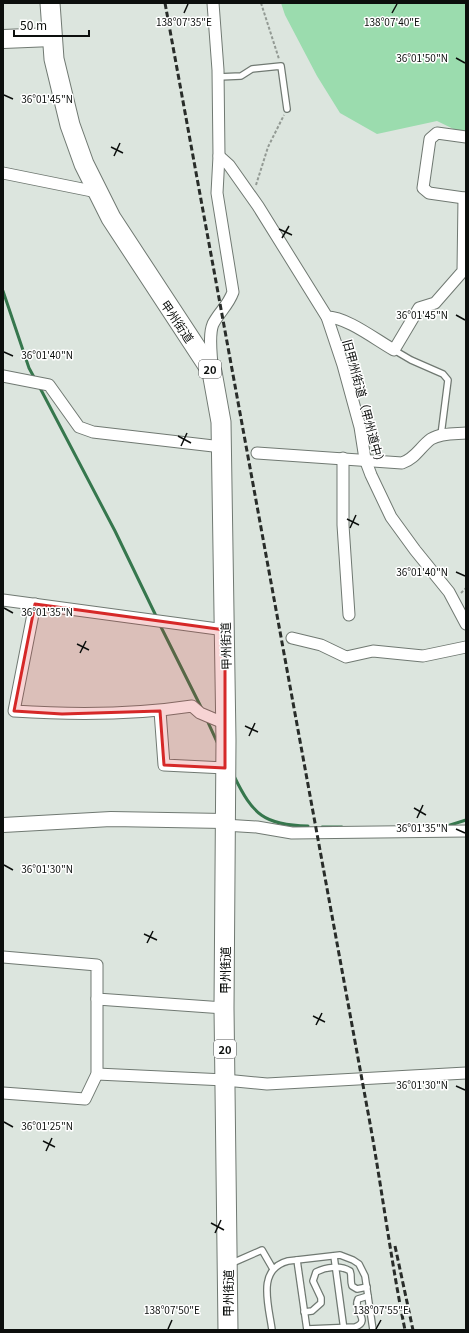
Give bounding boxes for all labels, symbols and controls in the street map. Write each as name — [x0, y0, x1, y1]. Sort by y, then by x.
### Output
scale bar — [14, 12, 89, 38]
text: 138°07'35"E — [156, 14, 212, 29]
text: 138°07'40"E — [364, 14, 420, 29]
text: 50 m — [20, 16, 47, 33]
text: 36°01'50"N — [396, 50, 448, 65]
text: 36°01'45"N — [21, 91, 73, 106]
street label: 甲州街道 — [158, 296, 198, 346]
text: 36°01'45"N — [396, 307, 448, 322]
street label: 旧甲州街道（甲州道中） — [340, 337, 390, 469]
text: 36°01'40"N — [21, 347, 73, 362]
road number: 20 — [199, 360, 221, 378]
text: 36°01'40"N — [396, 564, 448, 579]
text: 36°01'35"N — [21, 604, 73, 619]
street label: 甲州街道 — [216, 622, 234, 670]
text: 36°01'35"N — [396, 820, 448, 835]
text: 36°01'30"N — [21, 861, 73, 876]
street label: 甲州街道 — [216, 946, 233, 994]
road number: 20 — [214, 1040, 236, 1058]
text: 36°01'30"N — [396, 1077, 448, 1092]
text: 36°01'25"N — [21, 1118, 73, 1133]
street label: 甲州街道 — [219, 1269, 236, 1317]
text: 138°07'50"E — [144, 1302, 200, 1317]
text: 138°07'55"E — [353, 1302, 409, 1317]

